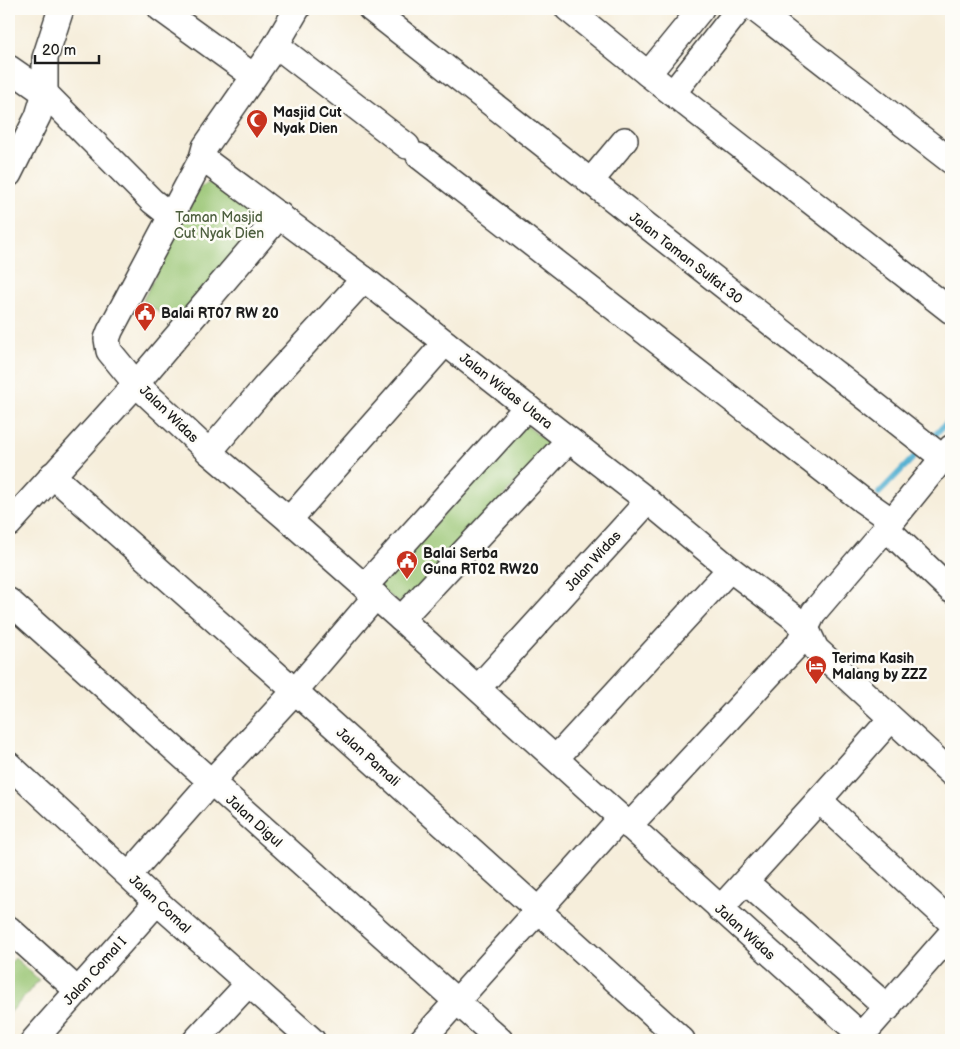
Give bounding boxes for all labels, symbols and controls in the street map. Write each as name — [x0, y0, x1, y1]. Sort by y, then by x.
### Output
scale bar — [35, 32, 99, 64]
text: 20 m — [42, 41, 76, 60]
place label: Masjid Cut Nyak Dien — [273, 104, 342, 137]
mosque icon: Masjid Cut Nyak Dien — [245, 108, 269, 139]
park label: Taman Masjid Cut Nyak Dien — [174, 209, 264, 242]
street label: Jalan Taman Sulfat 30 — [626, 209, 746, 307]
public building icon: Balai RT07 RW 20 — [133, 301, 157, 332]
place label: Balai RT07 RW 20 — [161, 305, 279, 322]
street label: Jalan Widas Utara — [456, 349, 556, 433]
street label: Jalan Widas — [136, 382, 202, 446]
street label: Jalan Widas — [562, 527, 625, 595]
place label: Balai Serba Guna RT02 RW20 — [423, 545, 539, 578]
public building icon: Balai Serba Guna RT02 RW20 — [395, 549, 419, 580]
place label: Terima Kasih Malang by ZZZ — [832, 650, 927, 683]
hotel icon: Terima Kasih Malang by ZZZ — [804, 654, 828, 685]
street label: Jalan Pamali — [333, 724, 403, 790]
street label: Jalan Digul — [222, 791, 286, 851]
street label: Jalan Comal — [126, 871, 194, 937]
street label: Jalan Widas — [711, 901, 779, 964]
street label: Jalan Comal I — [60, 933, 130, 1009]

